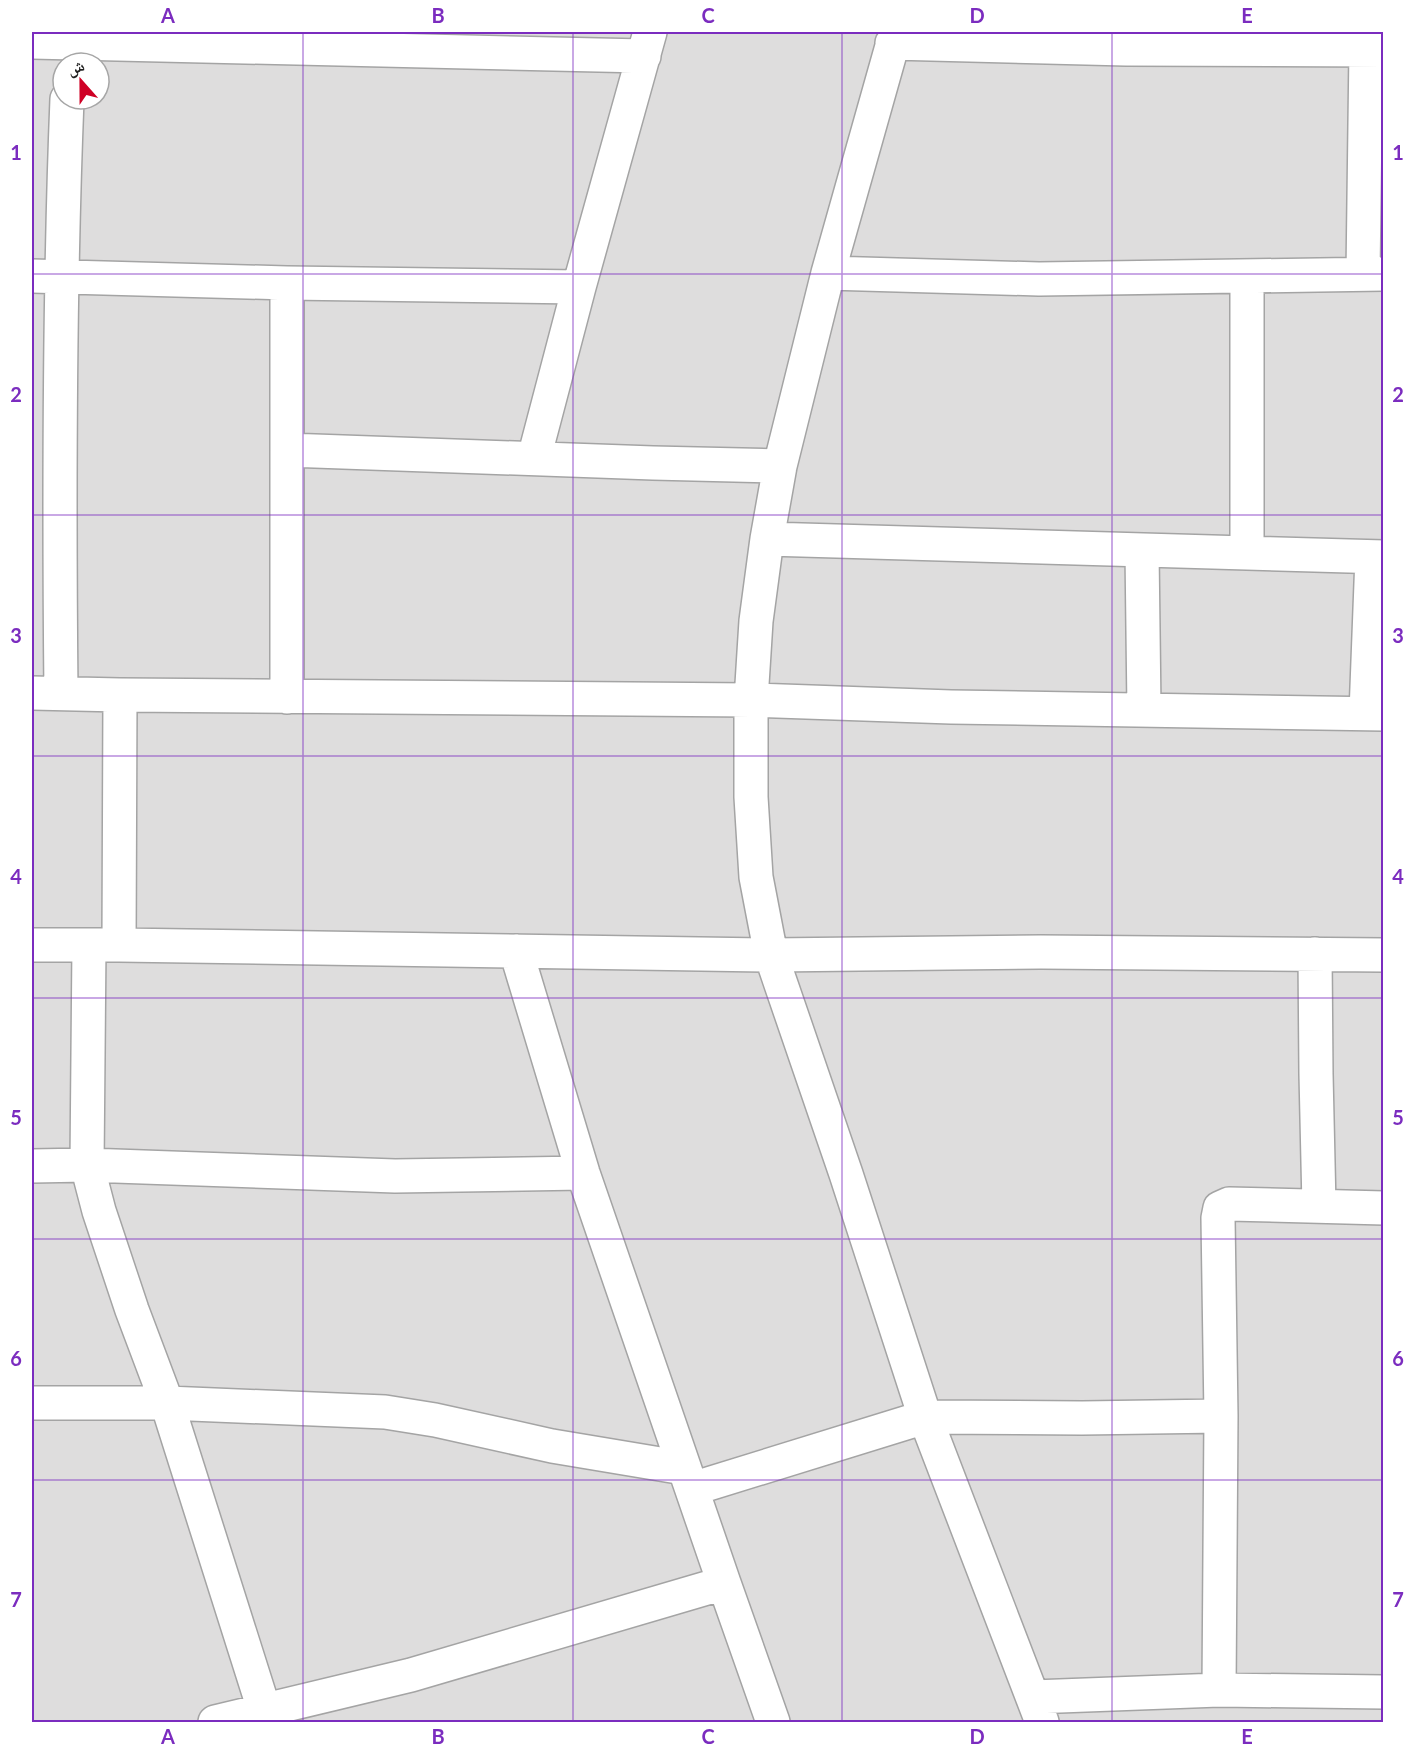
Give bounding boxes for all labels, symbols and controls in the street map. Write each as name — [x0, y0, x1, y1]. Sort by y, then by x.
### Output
text: A — [160, 3, 175, 27]
text: B — [431, 3, 445, 27]
text: C — [701, 3, 715, 27]
text: D — [969, 3, 985, 27]
text: E — [1241, 3, 1253, 27]
north arrow — [51, 51, 111, 111]
text: ش — [64, 55, 87, 79]
text: 1 — [10, 140, 22, 164]
text: 1 — [1392, 140, 1404, 164]
text: 2 — [10, 382, 22, 406]
text: 2 — [1392, 382, 1404, 406]
text: 3 — [10, 623, 22, 647]
text: 3 — [1392, 623, 1404, 647]
text: 4 — [10, 864, 22, 888]
text: 4 — [1392, 864, 1404, 888]
text: 5 — [10, 1105, 22, 1129]
text: 5 — [1392, 1105, 1404, 1129]
text: 6 — [10, 1346, 22, 1370]
text: 6 — [1392, 1346, 1404, 1370]
text: 7 — [10, 1587, 22, 1611]
text: 7 — [1392, 1587, 1404, 1611]
text: A — [160, 1724, 175, 1748]
text: B — [431, 1724, 445, 1748]
text: C — [701, 1724, 715, 1748]
text: D — [969, 1724, 985, 1748]
text: E — [1241, 1724, 1253, 1748]

